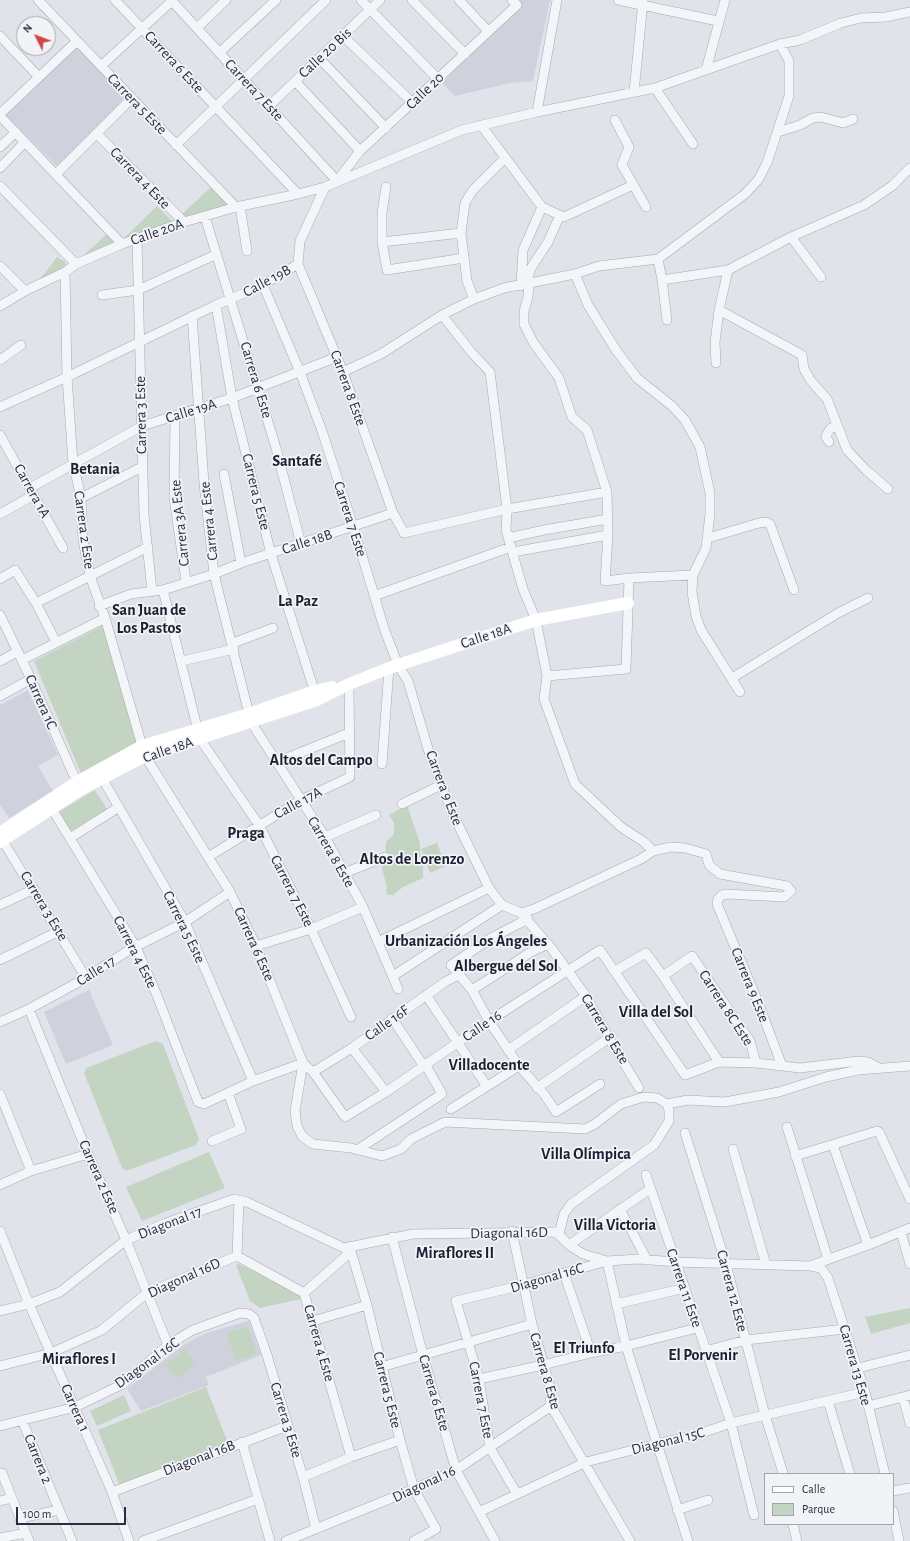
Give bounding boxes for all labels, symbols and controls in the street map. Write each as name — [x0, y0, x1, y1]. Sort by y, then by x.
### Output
north arrow — [16, 16, 56, 56]
text: N — [21, 22, 34, 35]
street label: Calle 20 Bis — [295, 24, 355, 82]
street label: Carrera 6 Este — [140, 27, 208, 97]
street label: Carrera 7 Este — [221, 55, 287, 125]
street label: Calle 20 — [402, 68, 448, 114]
street label: Carrera 5 Este — [103, 70, 171, 138]
street label: Carrera 4 Este — [106, 143, 174, 213]
street label: Calle 20A — [128, 215, 186, 249]
street label: Calle 19B — [240, 261, 294, 301]
street label: Carrera 6 Este — [236, 340, 276, 420]
street label: Carrera 8 Este — [326, 348, 370, 428]
street label: Carrera 3 Este — [131, 376, 151, 454]
street label: Calle 19A — [163, 395, 219, 427]
district label: Santafé — [272, 451, 322, 471]
street label: Carrera 5 Este — [238, 452, 274, 532]
district label: Betania — [70, 459, 120, 479]
street label: Carrera 1A — [10, 461, 54, 521]
street label: Carrera 3A Este — [167, 479, 193, 567]
street label: Carrera 7 Este — [329, 479, 371, 559]
street label: Carrera 4 Este — [196, 481, 222, 561]
street label: Carrera 2 Este — [70, 490, 98, 570]
street label: Calle 18B — [280, 525, 334, 559]
district label: La Paz — [278, 591, 318, 611]
district label: San Juan de Los Pastos — [112, 600, 186, 638]
street label: Calle 18A — [458, 619, 514, 653]
street label: Carrera 1C — [21, 672, 61, 732]
street label: Calle 18A — [140, 733, 196, 767]
street label: Carrera 9 Este — [421, 748, 467, 828]
district label: Altos del Campo — [269, 750, 373, 770]
street label: Calle 17A — [271, 783, 325, 823]
street label: Carrera 8 Este — [303, 813, 359, 891]
district label: Praga — [227, 823, 265, 843]
district label: Altos de Lorenzo — [360, 849, 464, 869]
street label: Carrera 7 Este — [266, 852, 318, 930]
street label: Carrera 3 Este — [16, 868, 72, 944]
street label: Carrera 5 Este — [159, 888, 209, 966]
street label: Carrera 6 Este — [230, 904, 278, 984]
street label: Carrera 4 Este — [109, 913, 161, 991]
district label: Urbanización Los Ángeles — [385, 931, 547, 951]
street label: Carrera 9 Este — [727, 945, 773, 1025]
street label: Calle 17 — [73, 952, 119, 990]
district label: Albergue del Sol — [454, 956, 558, 976]
street label: Carrera 8C Este — [695, 967, 757, 1049]
street label: Carrera 8 Este — [577, 990, 633, 1068]
street label: Calle 16F — [361, 1001, 413, 1045]
district label: Villa del Sol — [619, 1002, 693, 1022]
street label: Calle 16 — [459, 1006, 505, 1046]
district label: Villadocente — [448, 1055, 530, 1075]
street label: Carrera 2 Este — [75, 1137, 123, 1217]
district label: Villa Olímpica — [541, 1144, 631, 1164]
street label: Diagonal 17 — [135, 1203, 205, 1243]
district label: Villa Victoria — [574, 1215, 656, 1235]
street label: Diagonal 16D — [470, 1223, 548, 1243]
district label: Miraflores II — [416, 1243, 494, 1263]
street label: Carrera 11 Este — [662, 1246, 706, 1330]
street label: Carrera 12 Este — [712, 1248, 752, 1334]
street label: Diagonal 16D — [145, 1254, 223, 1302]
street label: Diagonal 16C — [508, 1259, 586, 1297]
street label: Carrera 4 Este — [299, 1302, 339, 1384]
street label: Carrera 13 Este — [835, 1322, 875, 1408]
street label: Carrera 8 Este — [525, 1330, 565, 1412]
street label: Diagonal 16C — [111, 1333, 183, 1393]
district label: El Triunfo — [553, 1338, 615, 1358]
district label: El Porvenir — [668, 1345, 738, 1365]
district label: Miraflores I — [42, 1349, 116, 1369]
street label: Carrera 5 Este — [369, 1350, 405, 1430]
street label: Carrera 6 Este — [414, 1353, 454, 1433]
street label: Carrera 7 Este — [465, 1360, 497, 1440]
street label: Carrera 3 Este — [266, 1380, 306, 1460]
street label: Carrera 1 — [57, 1381, 93, 1435]
street label: Diagonal 15C — [630, 1423, 706, 1459]
street label: Carrera 2 — [20, 1431, 56, 1487]
street label: Diagonal 16B — [160, 1436, 238, 1480]
street label: Diagonal 16 — [389, 1462, 459, 1506]
legend — [764, 1473, 894, 1525]
text: Calle — [802, 1483, 825, 1495]
scale bar — [18, 1499, 128, 1525]
text: Parque — [802, 1503, 835, 1515]
text: 100 m — [23, 1508, 51, 1520]

